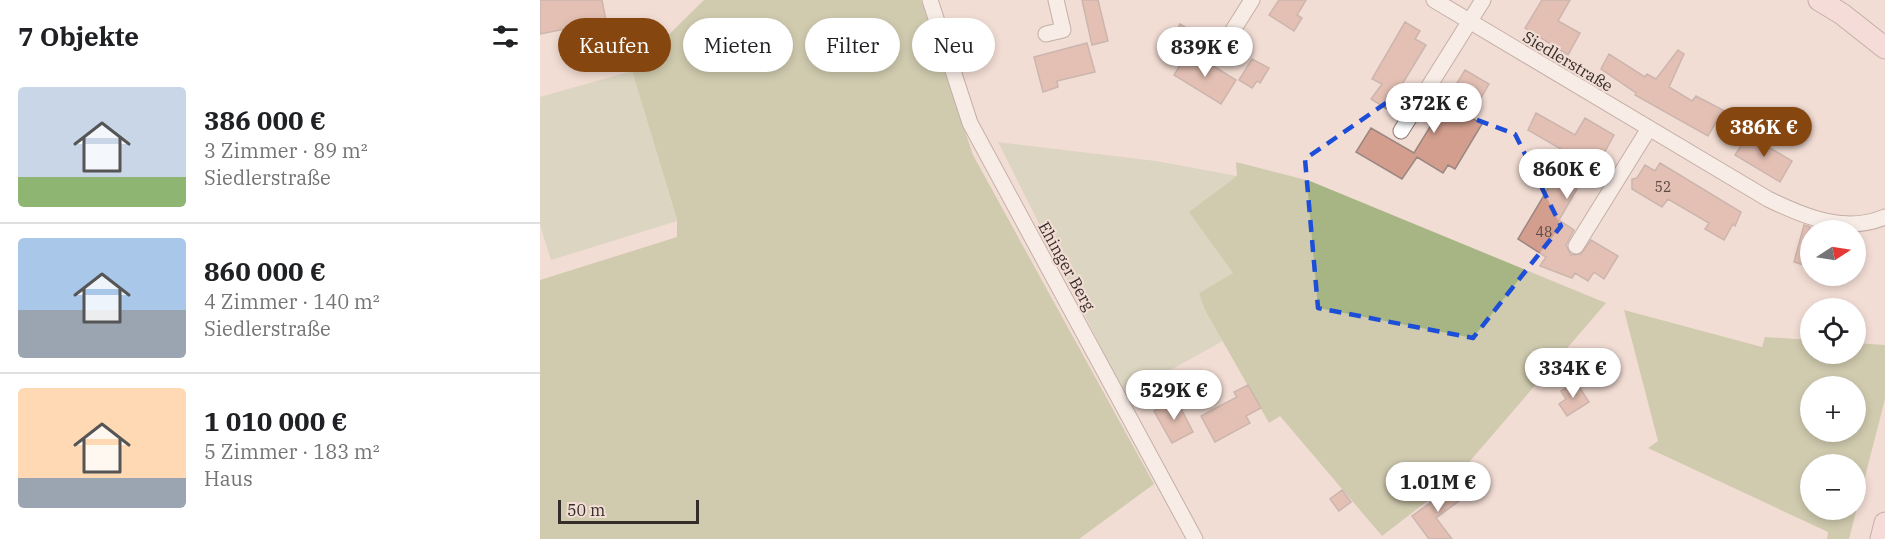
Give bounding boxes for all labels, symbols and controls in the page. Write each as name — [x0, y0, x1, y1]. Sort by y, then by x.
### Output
chip: Kaufen — [558, 18, 671, 72]
chip: Mieten — [683, 18, 793, 72]
chip: Filter — [805, 18, 900, 72]
chip: Neu — [912, 18, 995, 72]
text: 7 Objekte — [18, 19, 139, 53]
icon: filters — [489, 20, 522, 53]
street label: Siedlerstraße — [1519, 26, 1617, 96]
pin: 839K € — [1156, 27, 1254, 78]
text: 839K € — [1171, 33, 1239, 60]
pin: 372K € — [1385, 83, 1483, 134]
text: 372K € — [1400, 89, 1468, 116]
text: 386 000 € — [204, 103, 326, 137]
pin: 386K € — [1715, 107, 1813, 158]
icon: home — [66, 111, 138, 183]
text: 386K € — [1730, 113, 1798, 140]
text: 3 Zimmer · 89 m² — [204, 137, 368, 164]
pin: 860K € — [1518, 149, 1616, 200]
text: 860K € — [1533, 155, 1601, 182]
text: Siedlerstraße — [204, 164, 331, 191]
house number: 52 — [1655, 178, 1671, 196]
street label: Ehinger Berg — [1034, 218, 1100, 314]
north arrow — [1800, 220, 1866, 286]
map controls — [1800, 220, 1866, 520]
house number: 48 — [1536, 223, 1552, 241]
text: 860 000 € — [204, 254, 326, 288]
icon: home — [66, 262, 138, 334]
text: 4 Zimmer · 140 m² — [204, 288, 380, 315]
button: locate — [1800, 298, 1866, 364]
text: Siedlerstraße — [204, 315, 331, 342]
pin: 334K € — [1524, 348, 1622, 399]
text: 334K € — [1539, 354, 1607, 381]
pin: 529K € — [1125, 370, 1223, 421]
text: 529K € — [1140, 376, 1208, 403]
button: + — [1800, 376, 1866, 442]
text: 1 010 000 € — [204, 404, 347, 438]
icon: home — [66, 412, 138, 484]
text: 5 Zimmer · 183 m² — [204, 438, 380, 465]
button: − — [1800, 454, 1866, 520]
pin: 1.01M € — [1383, 462, 1493, 513]
text: Haus — [204, 465, 253, 492]
text: 1.01M € — [1400, 468, 1476, 495]
scale bar — [558, 497, 699, 524]
text: 50 m — [567, 500, 605, 520]

